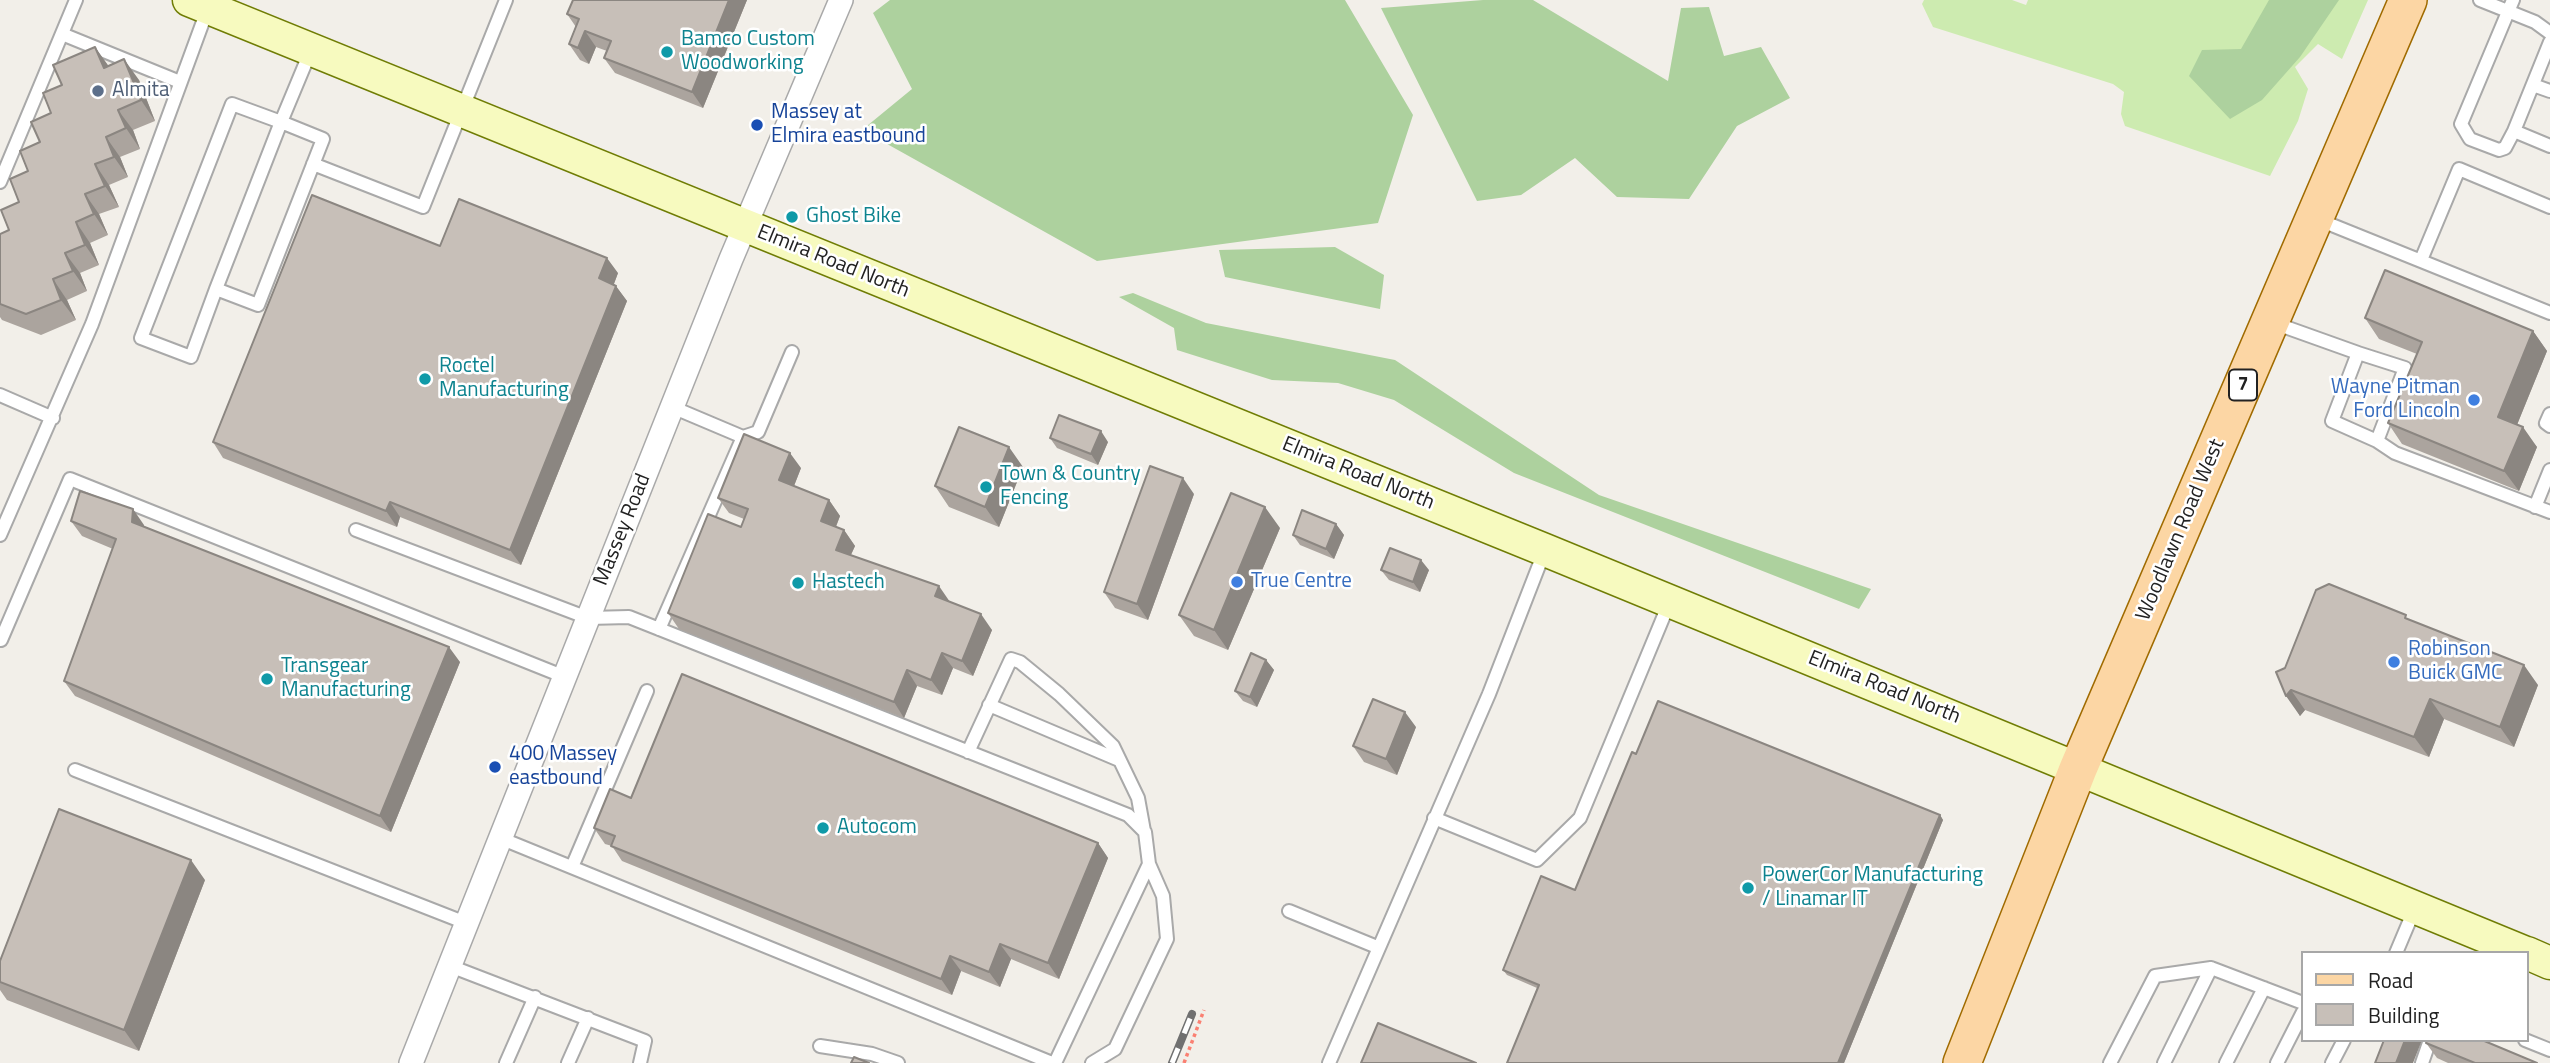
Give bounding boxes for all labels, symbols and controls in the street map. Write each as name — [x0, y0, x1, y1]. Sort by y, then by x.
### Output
place label: Bamco Custom Woodworking — [681, 27, 815, 77]
marker: Bamco Custom Woodworking — [659, 44, 675, 60]
place label: Almita — [112, 78, 169, 104]
marker: Almita — [90, 83, 106, 99]
place label: Massey at Elmira eastbound — [771, 100, 926, 150]
marker: Massey at Elmira eastbound — [749, 117, 765, 133]
place label: Ghost Bike — [806, 204, 901, 230]
marker: Ghost Bike — [784, 209, 800, 225]
street label: Elmira Road North — [753, 220, 913, 304]
place label: Roctel Manufacturing — [439, 354, 569, 404]
road number: 7 — [2229, 370, 2257, 400]
marker: Roctel Manufacturing — [417, 371, 433, 387]
place label: Wayne Pitman Ford Lincoln — [2331, 375, 2460, 425]
marker: Wayne Pitman Ford Lincoln — [2466, 392, 2482, 408]
street label: Elmira Road North — [1278, 432, 1438, 516]
street label: Woodlawn Road West — [2131, 435, 2231, 625]
place label: Town & Country Fencing — [1000, 462, 1141, 512]
street label: Massey Road — [589, 470, 657, 590]
marker: Town & Country Fencing — [978, 479, 994, 495]
place label: True Centre — [1251, 569, 1352, 595]
place label: Hastech — [812, 570, 885, 596]
marker: True Centre — [1229, 574, 1245, 590]
marker: Hastech — [790, 575, 806, 591]
place label: Robinson Buick GMC — [2408, 637, 2503, 687]
street label: Elmira Road North — [1804, 646, 1964, 730]
place label: Transgear Manufacturing — [281, 654, 411, 704]
marker: Robinson Buick GMC — [2386, 654, 2402, 670]
marker: Transgear Manufacturing — [259, 671, 275, 687]
place label: 400 Massey eastbound — [509, 742, 617, 792]
marker: 400 Massey eastbound — [487, 759, 503, 775]
place label: Autocom — [837, 815, 917, 841]
marker: Autocom — [815, 820, 831, 836]
place label: PowerCor Manufacturing / Linamar IT — [1762, 863, 1983, 913]
marker: PowerCor Manufacturing / Linamar IT — [1740, 880, 1756, 896]
legend — [2302, 951, 2529, 1042]
text: Road — [2368, 964, 2413, 996]
text: Building — [2368, 999, 2439, 1031]

